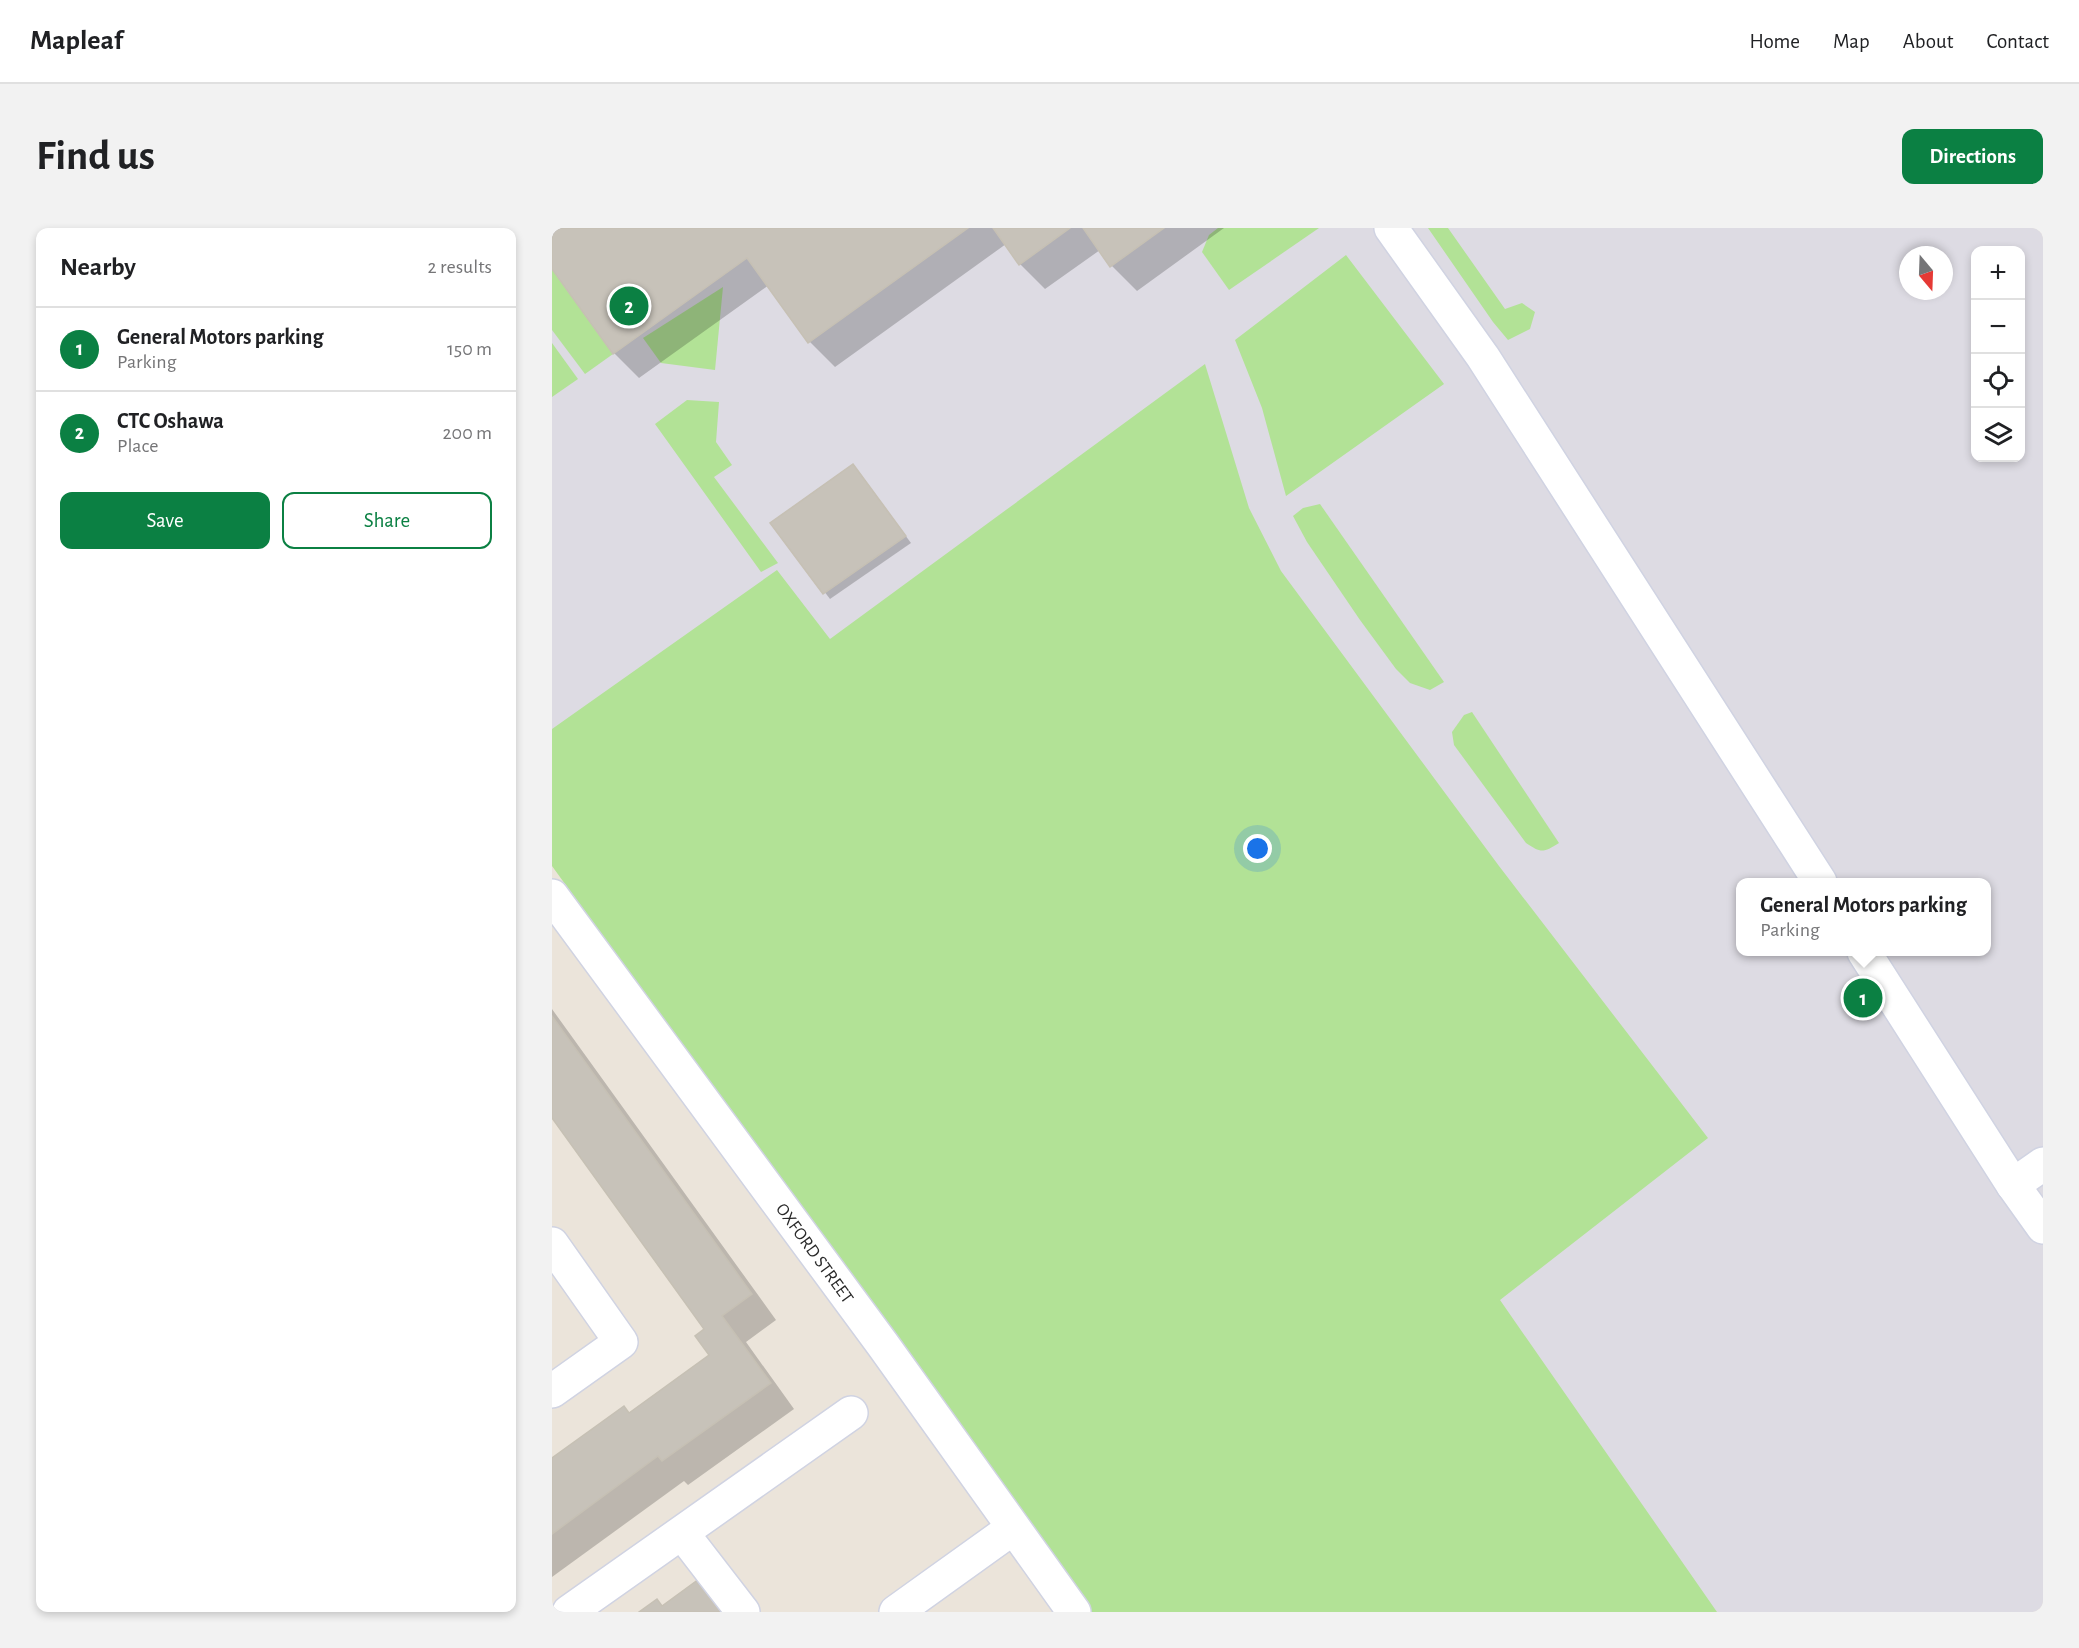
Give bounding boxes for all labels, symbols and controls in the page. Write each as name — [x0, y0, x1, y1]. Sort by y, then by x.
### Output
text: Mapleaf — [30, 27, 123, 55]
text: Home — [1749, 31, 1800, 52]
text: Map — [1833, 31, 1870, 52]
text: About — [1903, 31, 1953, 52]
text: Contact — [1986, 31, 2049, 52]
button: Directions — [1902, 129, 2043, 184]
text: Find us — [36, 135, 155, 177]
north arrow — [1899, 246, 1953, 300]
map controls — [1971, 246, 2025, 462]
button: + — [1971, 246, 2025, 300]
text: Nearby — [60, 254, 136, 280]
text: 2 results — [428, 257, 492, 277]
pin: 2 — [610, 284, 649, 328]
button: − — [1971, 300, 2025, 354]
text: General Motors parking — [117, 326, 323, 348]
text: 1 — [76, 339, 83, 359]
text: 150 m — [447, 339, 492, 359]
text: Parking — [117, 352, 176, 372]
button: locate — [1971, 354, 2025, 408]
button: layers — [1971, 408, 2025, 462]
text: CTC Oshawa — [117, 410, 224, 432]
text: 2 — [75, 423, 84, 443]
text: 200 m — [442, 423, 492, 443]
text: Place — [117, 436, 158, 456]
button: Save — [60, 492, 270, 549]
button: Share — [282, 492, 492, 549]
your location — [1243, 834, 1272, 863]
popup — [1736, 878, 1991, 956]
text: General Motors parking — [1760, 894, 1967, 916]
text: Parking — [1760, 920, 1820, 940]
pin: 1 — [1844, 976, 1882, 1020]
street label: OXFORD STREET — [772, 1200, 856, 1307]

